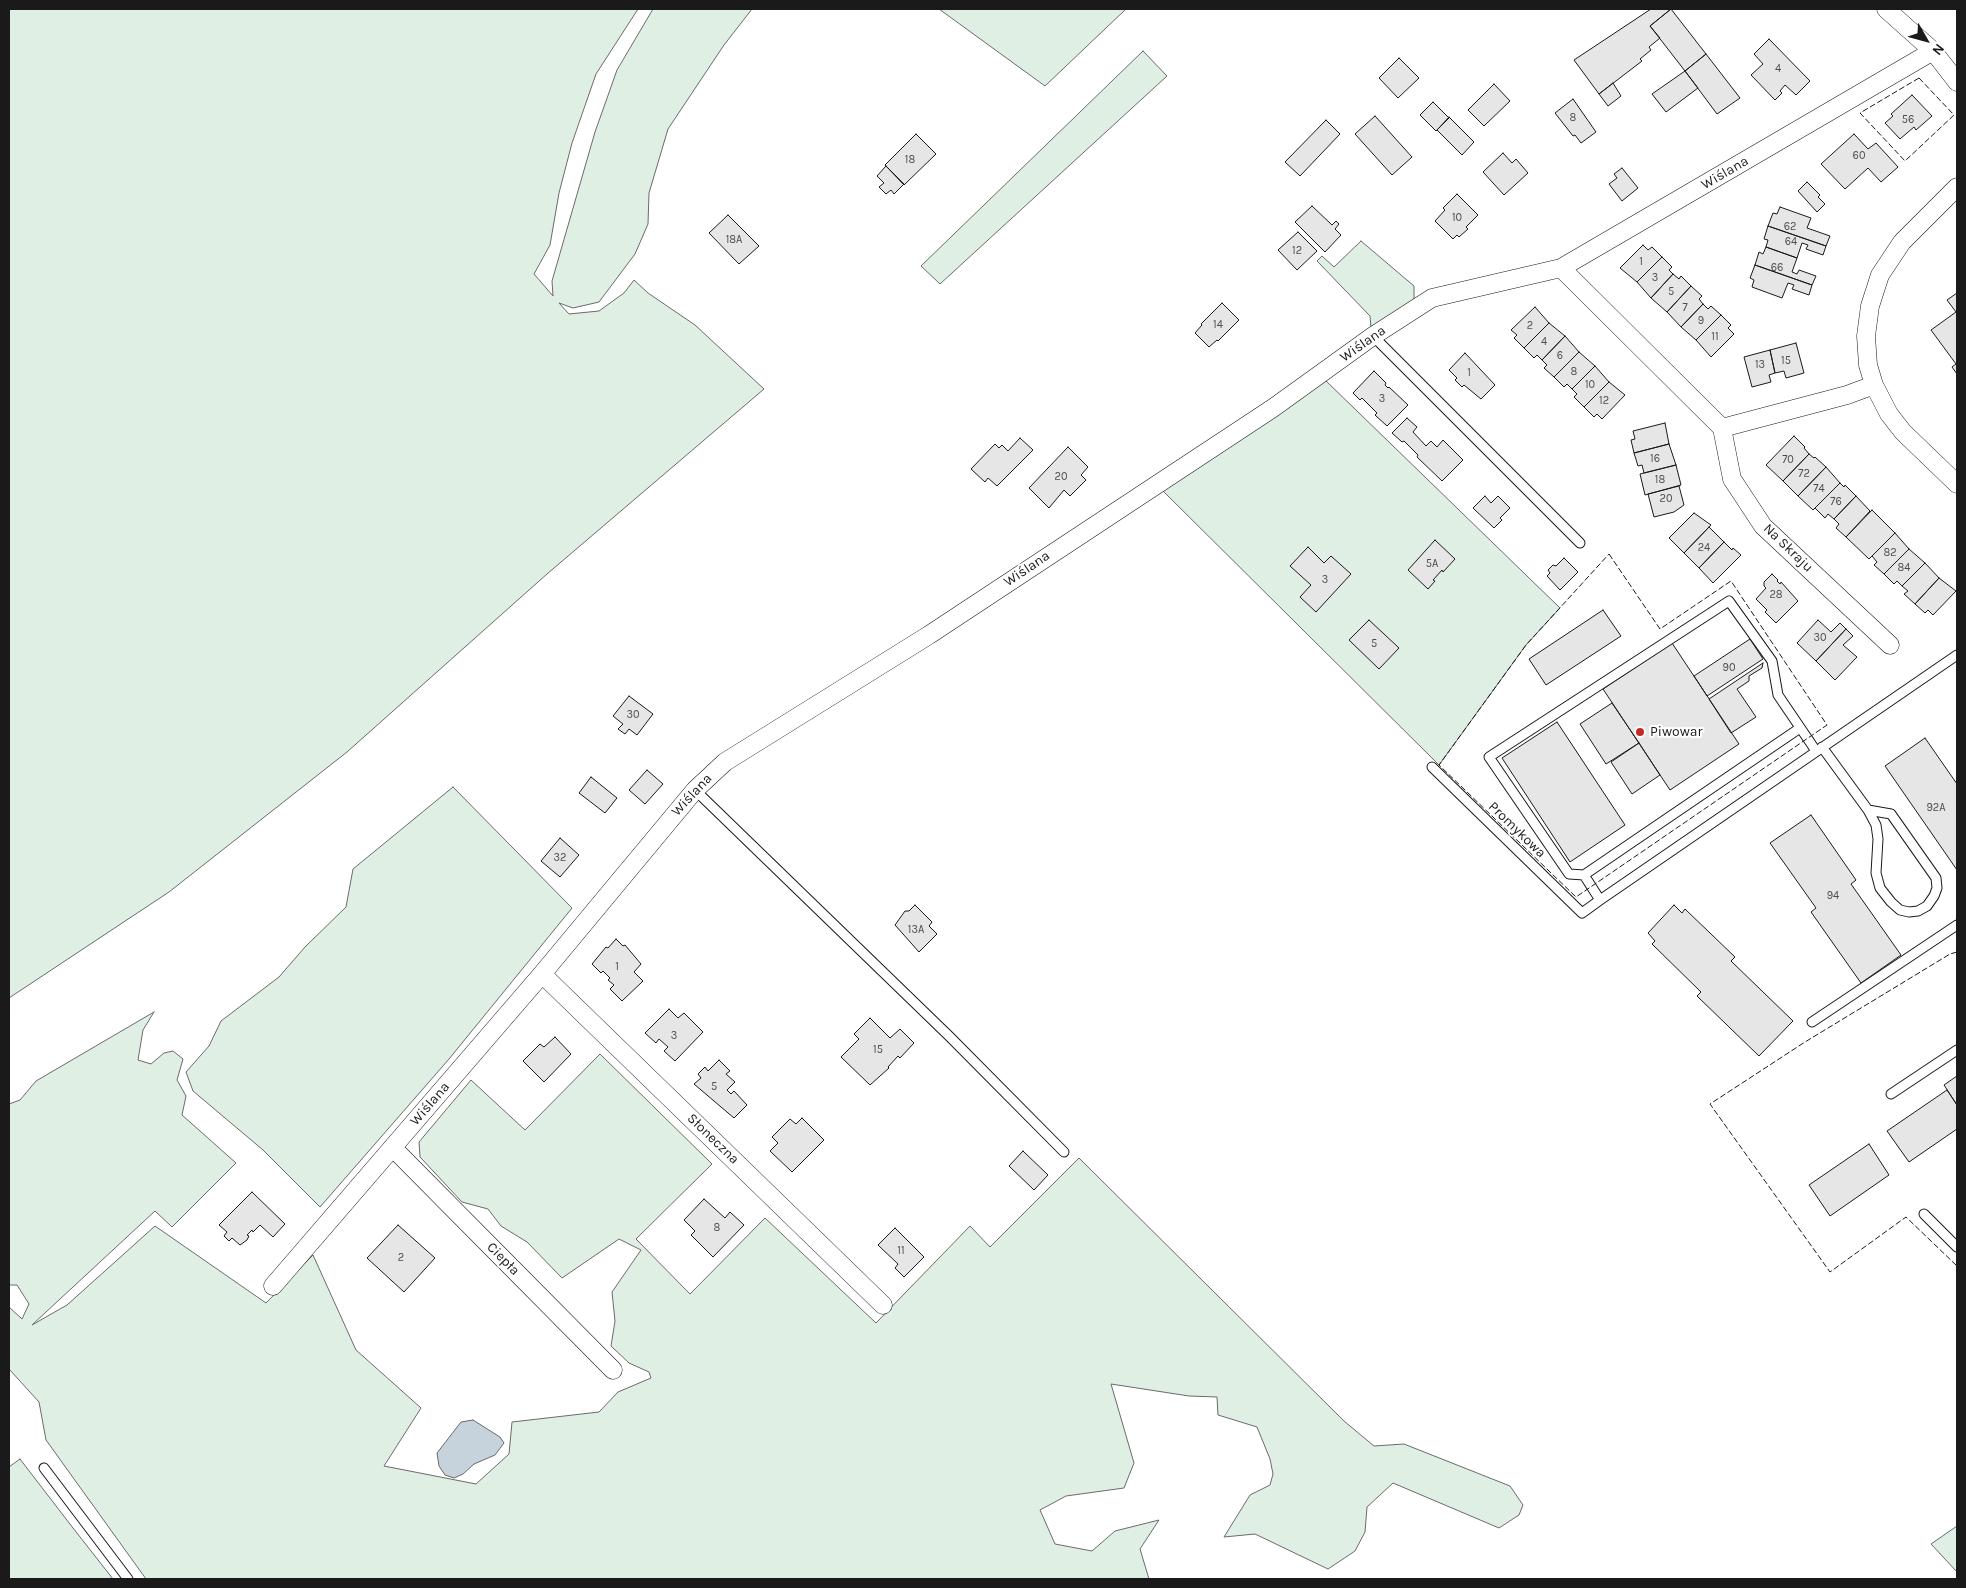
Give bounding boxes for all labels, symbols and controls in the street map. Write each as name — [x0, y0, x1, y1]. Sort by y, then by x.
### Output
north arrow — [1901, 15, 1951, 65]
text: N — [1928, 40, 1948, 59]
house number: 4 — [1775, 62, 1781, 76]
house number: 8 — [1570, 111, 1576, 125]
house number: 56 — [1902, 113, 1914, 127]
house number: 60 — [1853, 149, 1865, 163]
house number: 18 — [905, 153, 915, 167]
street label: Wiślana — [1698, 153, 1752, 193]
house number: 10 — [1452, 211, 1462, 225]
house number: 62 — [1784, 220, 1796, 234]
house number: 18A — [726, 233, 742, 247]
house number: 64 — [1785, 235, 1797, 249]
house number: 12 — [1292, 244, 1302, 258]
house number: 1 — [1639, 255, 1643, 269]
house number: 66 — [1771, 261, 1783, 275]
house number: 3 — [1652, 271, 1658, 285]
house number: 5 — [1668, 285, 1674, 299]
house number: 7 — [1682, 301, 1688, 315]
house number: 9 — [1698, 314, 1704, 328]
house number: 14 — [1213, 318, 1223, 332]
house number: 2 — [1527, 319, 1533, 333]
street label: Wiślana — [1337, 322, 1389, 366]
house number: 11 — [1711, 330, 1719, 344]
house number: 4 — [1541, 335, 1547, 349]
house number: 6 — [1557, 349, 1563, 363]
house number: 15 — [1781, 354, 1791, 368]
house number: 13 — [1755, 358, 1765, 372]
house number: 8 — [1571, 365, 1577, 379]
house number: 1 — [1467, 366, 1471, 380]
house number: 10 — [1585, 378, 1595, 392]
house number: 3 — [1379, 392, 1385, 406]
house number: 12 — [1599, 394, 1609, 408]
house number: 16 — [1650, 452, 1660, 466]
house number: 70 — [1782, 453, 1794, 467]
house number: 72 — [1798, 467, 1810, 481]
house number: 20 — [1055, 470, 1067, 484]
house number: 18 — [1655, 473, 1665, 487]
house number: 74 — [1813, 482, 1825, 496]
house number: 20 — [1660, 492, 1672, 506]
house number: 76 — [1830, 495, 1842, 509]
street label: Na Skraju — [1760, 520, 1816, 576]
house number: 24 — [1698, 541, 1710, 555]
house number: 82 — [1883, 546, 1897, 560]
street label: Wiślana — [1001, 548, 1053, 590]
house number: 5A — [1426, 557, 1438, 571]
house number: 84 — [1898, 561, 1910, 575]
house number: 3 — [1322, 573, 1328, 587]
house number: 28 — [1769, 588, 1783, 602]
house number: 30 — [1813, 631, 1827, 645]
house number: 5 — [1371, 637, 1377, 651]
house number: 90 — [1723, 661, 1735, 675]
house number: 30 — [626, 708, 640, 722]
place label: Piwowar — [1650, 724, 1703, 740]
marker: Piwowar — [1634, 726, 1646, 738]
street label: Wiślana — [668, 770, 716, 820]
street label: Promykowa — [1485, 798, 1549, 862]
house number: 92A — [1926, 801, 1946, 815]
house number: 32 — [554, 851, 566, 865]
house number: 94 — [1827, 889, 1839, 903]
house number: 13A — [908, 923, 924, 937]
house number: 1 — [615, 960, 619, 974]
house number: 3 — [671, 1029, 677, 1043]
house number: 15 — [873, 1043, 883, 1057]
street label: Wiślana — [407, 1079, 453, 1129]
house number: 5 — [711, 1080, 717, 1094]
street label: Słoneczna — [684, 1110, 742, 1168]
house number: 8 — [714, 1221, 720, 1235]
street label: Ciepła — [483, 1239, 523, 1279]
house number: 11 — [897, 1244, 905, 1258]
house number: 2 — [398, 1251, 404, 1265]

